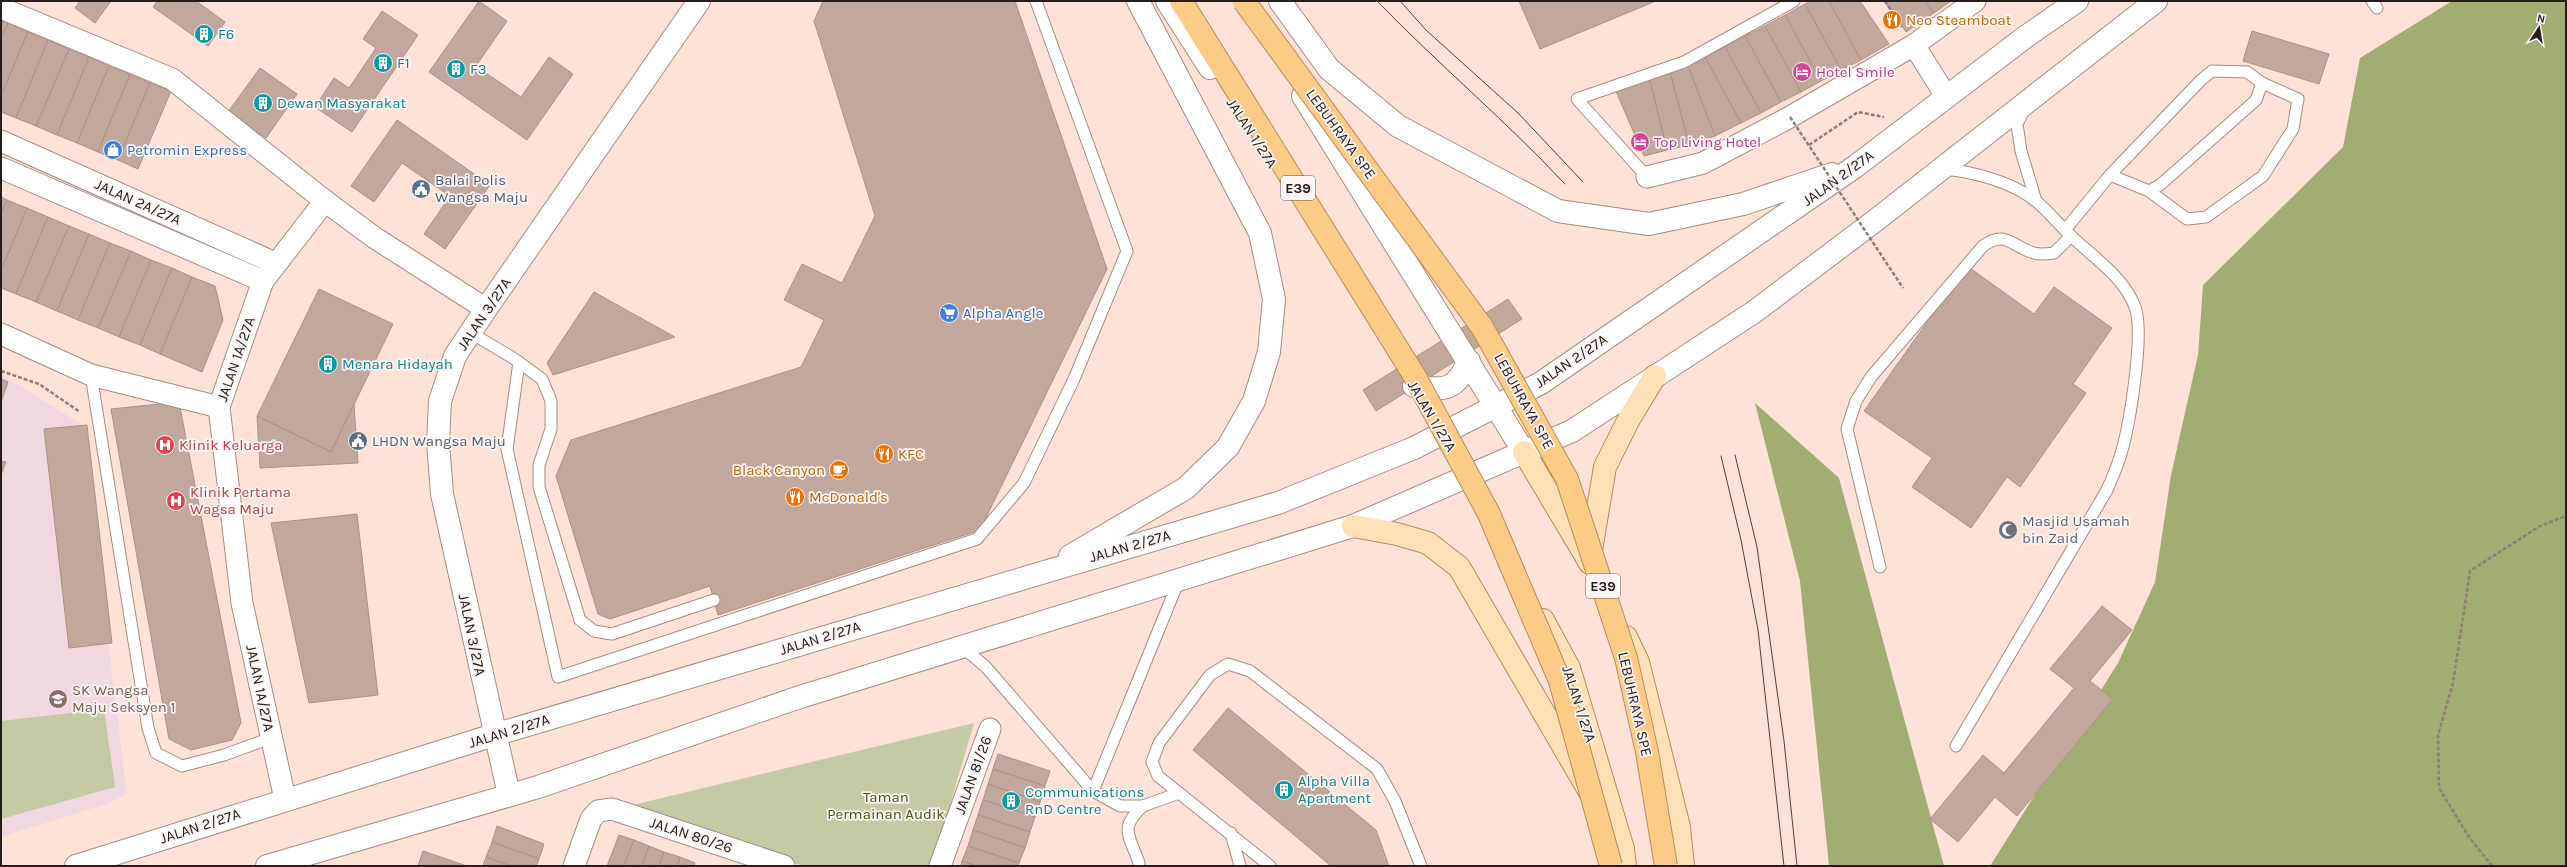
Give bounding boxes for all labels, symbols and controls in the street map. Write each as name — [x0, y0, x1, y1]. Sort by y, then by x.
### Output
north arrow — [2519, 8, 2559, 48]
restaurant icon: Neo Steamboat — [1881, 9, 1903, 31]
place label: Neo Steamboat — [1906, 11, 2012, 29]
text: N — [2536, 12, 2546, 26]
building icon: F6 — [193, 23, 215, 45]
place label: F6 — [218, 25, 234, 43]
building icon: F1 — [372, 52, 394, 74]
place label: F1 — [397, 54, 410, 72]
building icon: F3 — [445, 58, 467, 80]
place label: F3 — [470, 60, 487, 78]
hotel icon: Hotel Smile — [1791, 61, 1813, 83]
place label: Hotel Smile — [1816, 63, 1895, 81]
street label: LEBUHRAYA SPE — [1302, 85, 1380, 183]
building icon: Dewan Masyarakat — [252, 92, 274, 114]
place label: Dewan Masyarakat — [277, 94, 407, 112]
street label: JALAN 1/27A — [1223, 95, 1282, 172]
hotel icon: Top Living Hotel — [1629, 131, 1651, 153]
place label: Top Living Hotel — [1654, 133, 1761, 151]
shop icon: Petromin Express — [102, 139, 124, 161]
place label: Petromin Express — [127, 141, 247, 159]
street label: JALAN 2/27A — [1799, 146, 1877, 210]
place label: Balai Polis Wangsa Maju — [435, 171, 528, 206]
street label: JALAN 2A/27A — [92, 175, 184, 229]
road number: E39 — [1281, 176, 1315, 200]
public building icon: Balai Polis Wangsa Maju — [410, 178, 432, 200]
street label: JALAN 3/27A — [453, 274, 515, 354]
supermarket icon: Alpha Angle — [938, 302, 960, 324]
place label: Alpha Angle — [963, 304, 1044, 322]
street label: JALAN 1A/27A — [213, 314, 259, 404]
street label: JALAN 2/27A — [1531, 330, 1611, 392]
street label: LEBUHRAYA SPE — [1490, 350, 1558, 452]
building icon: Menara Hidayah — [317, 353, 339, 375]
place label: Menara Hidayah — [342, 355, 453, 373]
street label: JALAN 1/27A — [1404, 377, 1460, 455]
public building icon: LHDN Wangsa Maju — [347, 430, 369, 452]
place label: LHDN Wangsa Maju — [372, 432, 506, 450]
hospital icon: Klinik Keluarga — [154, 434, 176, 456]
place label: Klinik Keluarga — [179, 436, 283, 454]
restaurant icon: KFC — [873, 443, 895, 465]
place label: KFC — [898, 445, 924, 463]
cafe icon: Black Canyon — [828, 459, 850, 481]
place label: Black Canyon — [733, 461, 825, 479]
place label: Klinik Pertama Wagsa Maju — [190, 483, 291, 518]
restaurant icon: McDonald's — [784, 486, 806, 508]
place label: McDonald's — [809, 488, 888, 506]
hospital icon: Klinik Pertama Wagsa Maju — [165, 490, 187, 512]
place label: Masjid Usamah bin Zaid — [2022, 512, 2130, 547]
mosque icon: Masjid Usamah bin Zaid — [1997, 519, 2019, 541]
street label: JALAN 2/27A — [1087, 526, 1173, 566]
road number: E39 — [1586, 574, 1620, 598]
street label: JALAN 3/27A — [454, 592, 490, 678]
street label: JALAN 2/27A — [777, 617, 863, 659]
street label: JALAN 1A/27A — [242, 643, 278, 734]
street label: LEBUHRAYA SPE — [1614, 650, 1656, 758]
street label: JALAN 1/27A — [1558, 663, 1600, 745]
place label: SK Wangsa Maju Seksyen 1 — [72, 681, 175, 716]
school or university icon: SK Wangsa Maju Seksyen 1 — [47, 688, 69, 710]
street label: JALAN 2/27A — [466, 710, 552, 752]
street label: JALAN 81/26 — [951, 733, 995, 817]
place label: Alpha Villa Apartment — [1298, 772, 1371, 807]
building icon: Alpha Villa Apartment — [1273, 779, 1295, 801]
place label: Communications RnD Centre — [1025, 783, 1144, 818]
park label: Taman Permainan Audik — [827, 788, 945, 823]
building icon: Communications RnD Centre — [1000, 790, 1022, 812]
street label: JALAN 2/27A — [157, 804, 243, 847]
street label: JALAN 80/26 — [647, 813, 735, 857]

